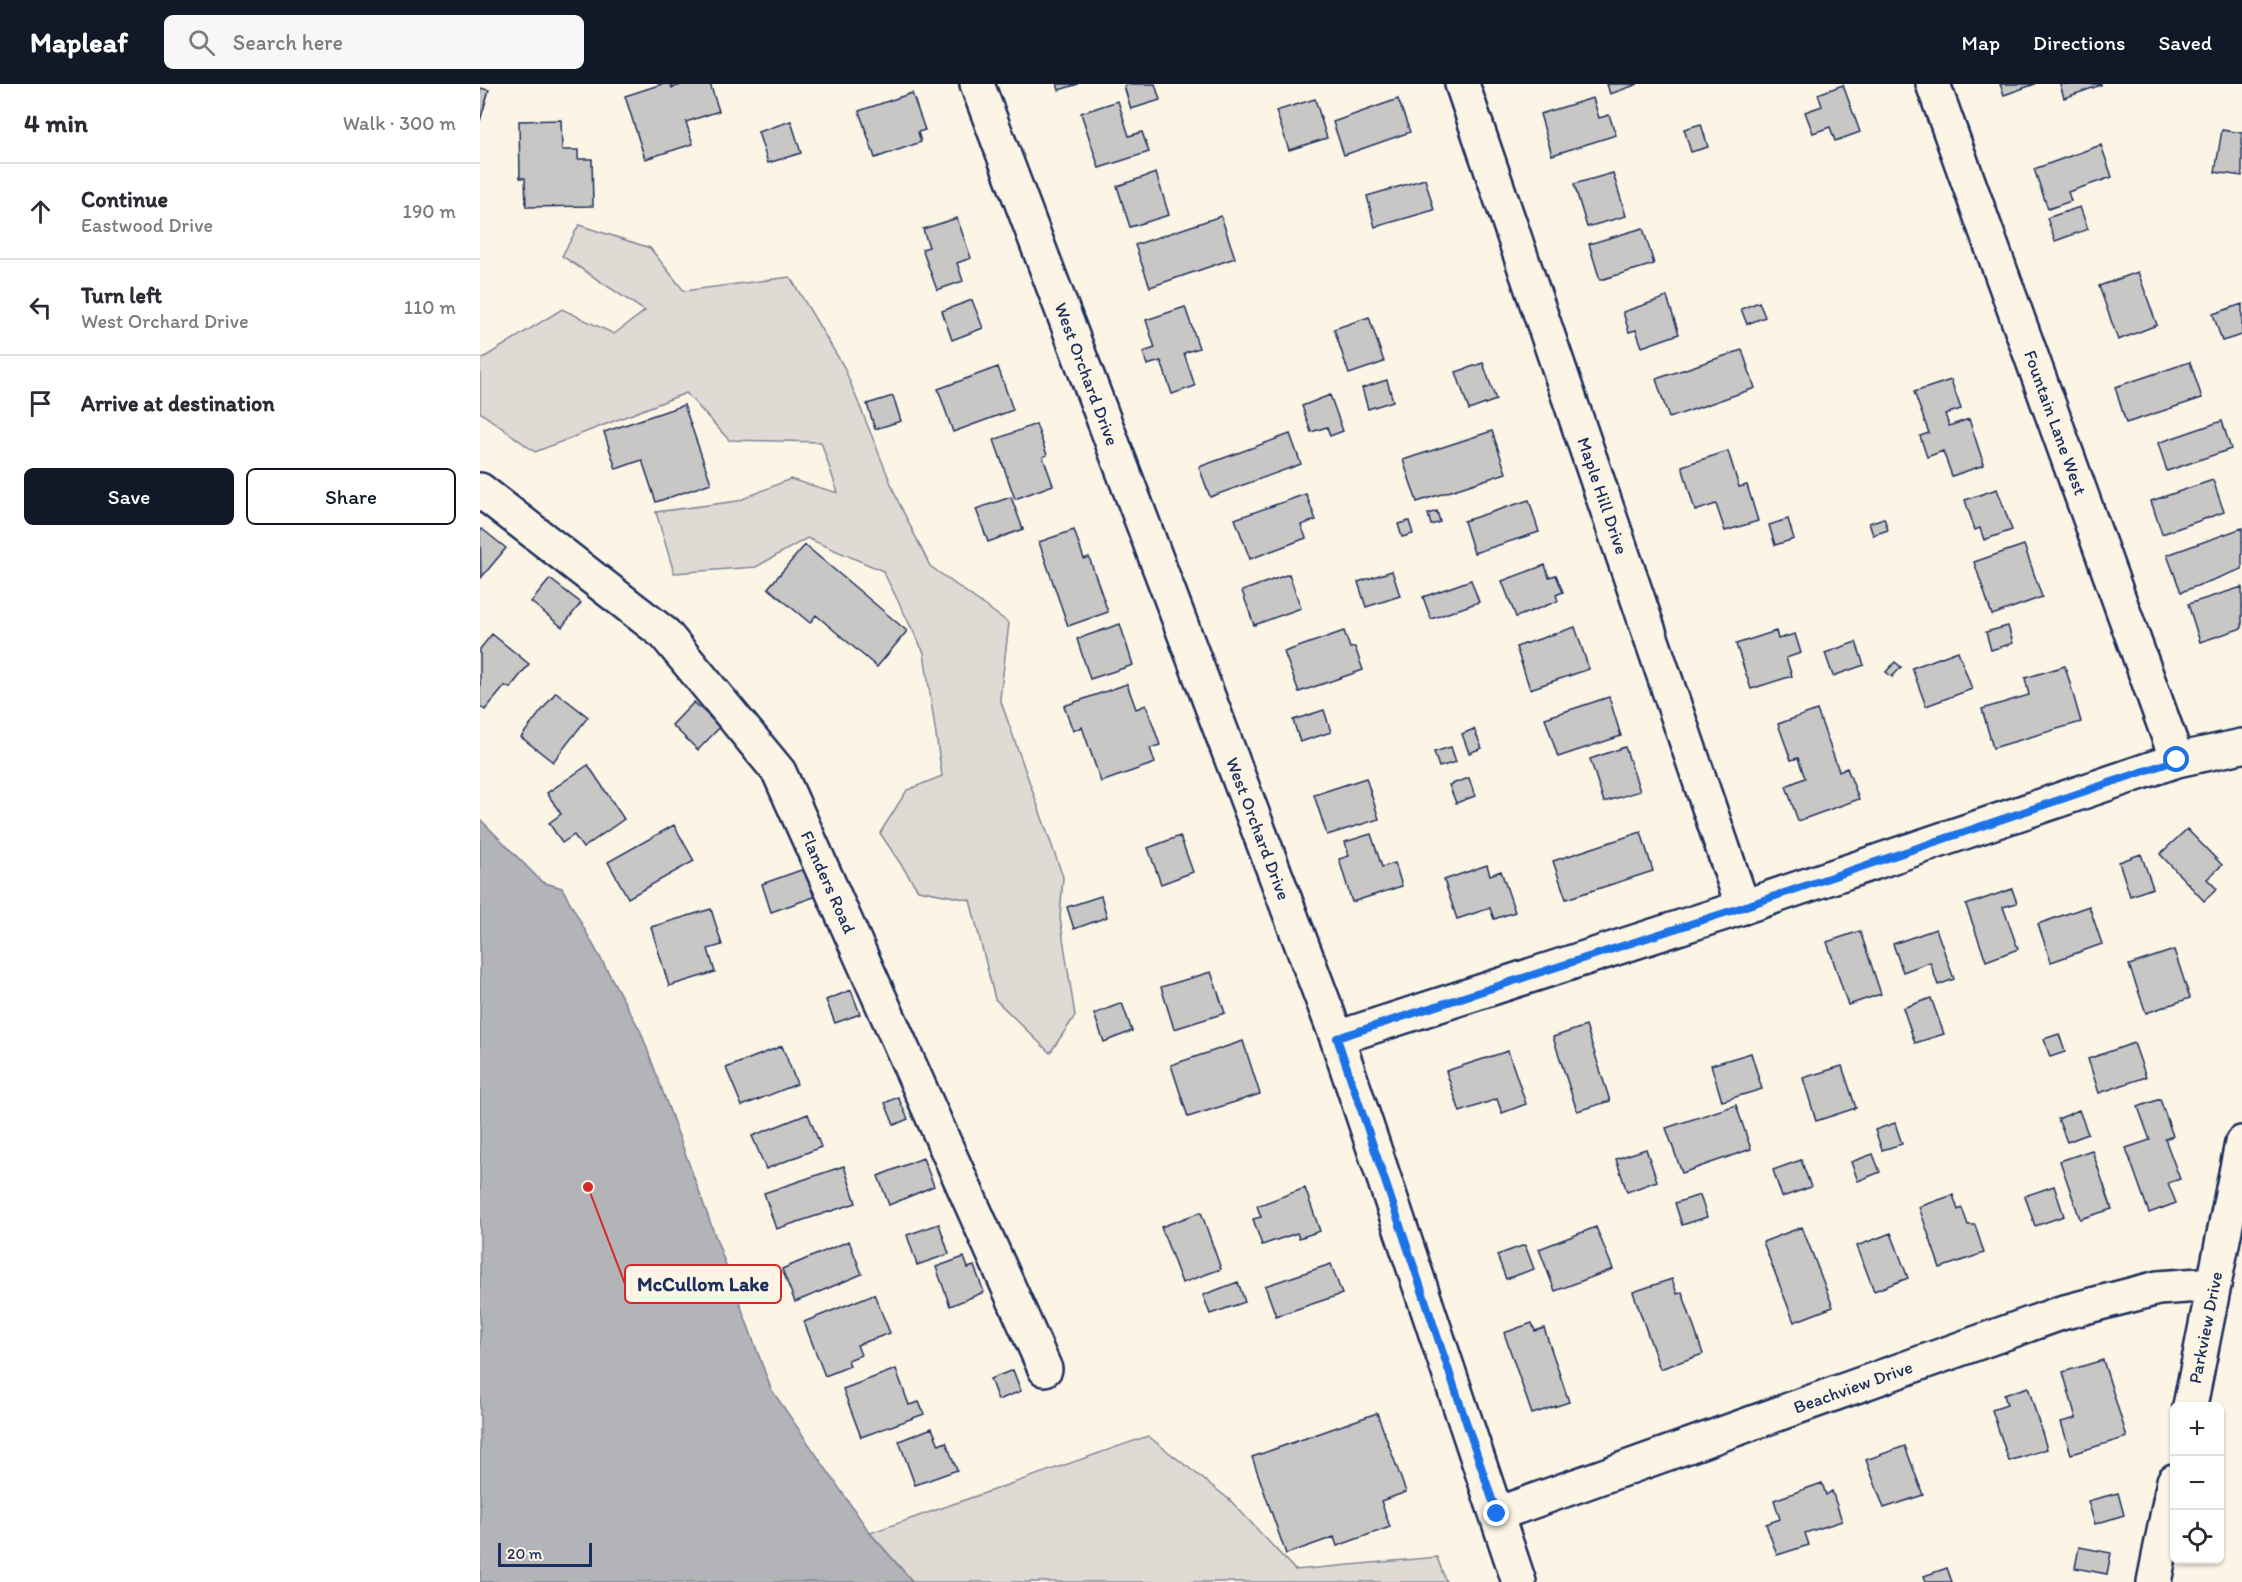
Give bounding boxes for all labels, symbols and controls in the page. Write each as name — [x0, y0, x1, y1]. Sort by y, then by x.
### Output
search box — [164, 15, 584, 69]
text: Mapleaf — [30, 25, 128, 59]
icon: search — [185, 26, 218, 59]
text: Search here — [233, 29, 343, 56]
text: Map — [1962, 30, 2000, 55]
text: Directions — [2033, 30, 2125, 55]
text: Saved — [2158, 30, 2212, 55]
text: 4 min — [24, 107, 88, 139]
text: Walk · 300 m — [343, 111, 456, 135]
text: Continue — [81, 186, 168, 213]
icon: ahead — [24, 195, 57, 228]
text: 190 m — [403, 199, 456, 223]
text: Eastwood Drive — [81, 213, 213, 237]
text: Turn left — [81, 282, 162, 309]
icon: left — [24, 291, 57, 324]
text: 110 m — [404, 295, 456, 319]
street label: West Orchard Drive — [1050, 300, 1123, 449]
text: West Orchard Drive — [81, 309, 249, 333]
street label: Fountain Lane West — [2019, 347, 2092, 498]
icon: arrive — [24, 387, 57, 420]
text: Arrive at destination — [81, 390, 275, 417]
street label: Maple Hill Drive — [1572, 434, 1633, 557]
button: Save — [24, 468, 234, 525]
button: Share — [246, 468, 456, 525]
route start — [2163, 746, 2189, 772]
street label: West Orchard Drive — [1221, 754, 1295, 903]
street label: Flanders Road — [796, 827, 861, 937]
callout: McCullom Lake — [625, 1265, 781, 1303]
street label: Parkview Drive — [2184, 1270, 2227, 1385]
text: McCullom Lake — [637, 1272, 769, 1296]
street label: Beachview Drive — [1791, 1356, 1916, 1418]
map controls — [2170, 1402, 2224, 1564]
button: + — [2170, 1402, 2224, 1456]
button: − — [2170, 1456, 2224, 1510]
route end — [1483, 1500, 1509, 1526]
button: locate — [2170, 1510, 2224, 1564]
scale bar — [498, 1540, 592, 1568]
text: 20 m — [507, 1544, 542, 1563]

